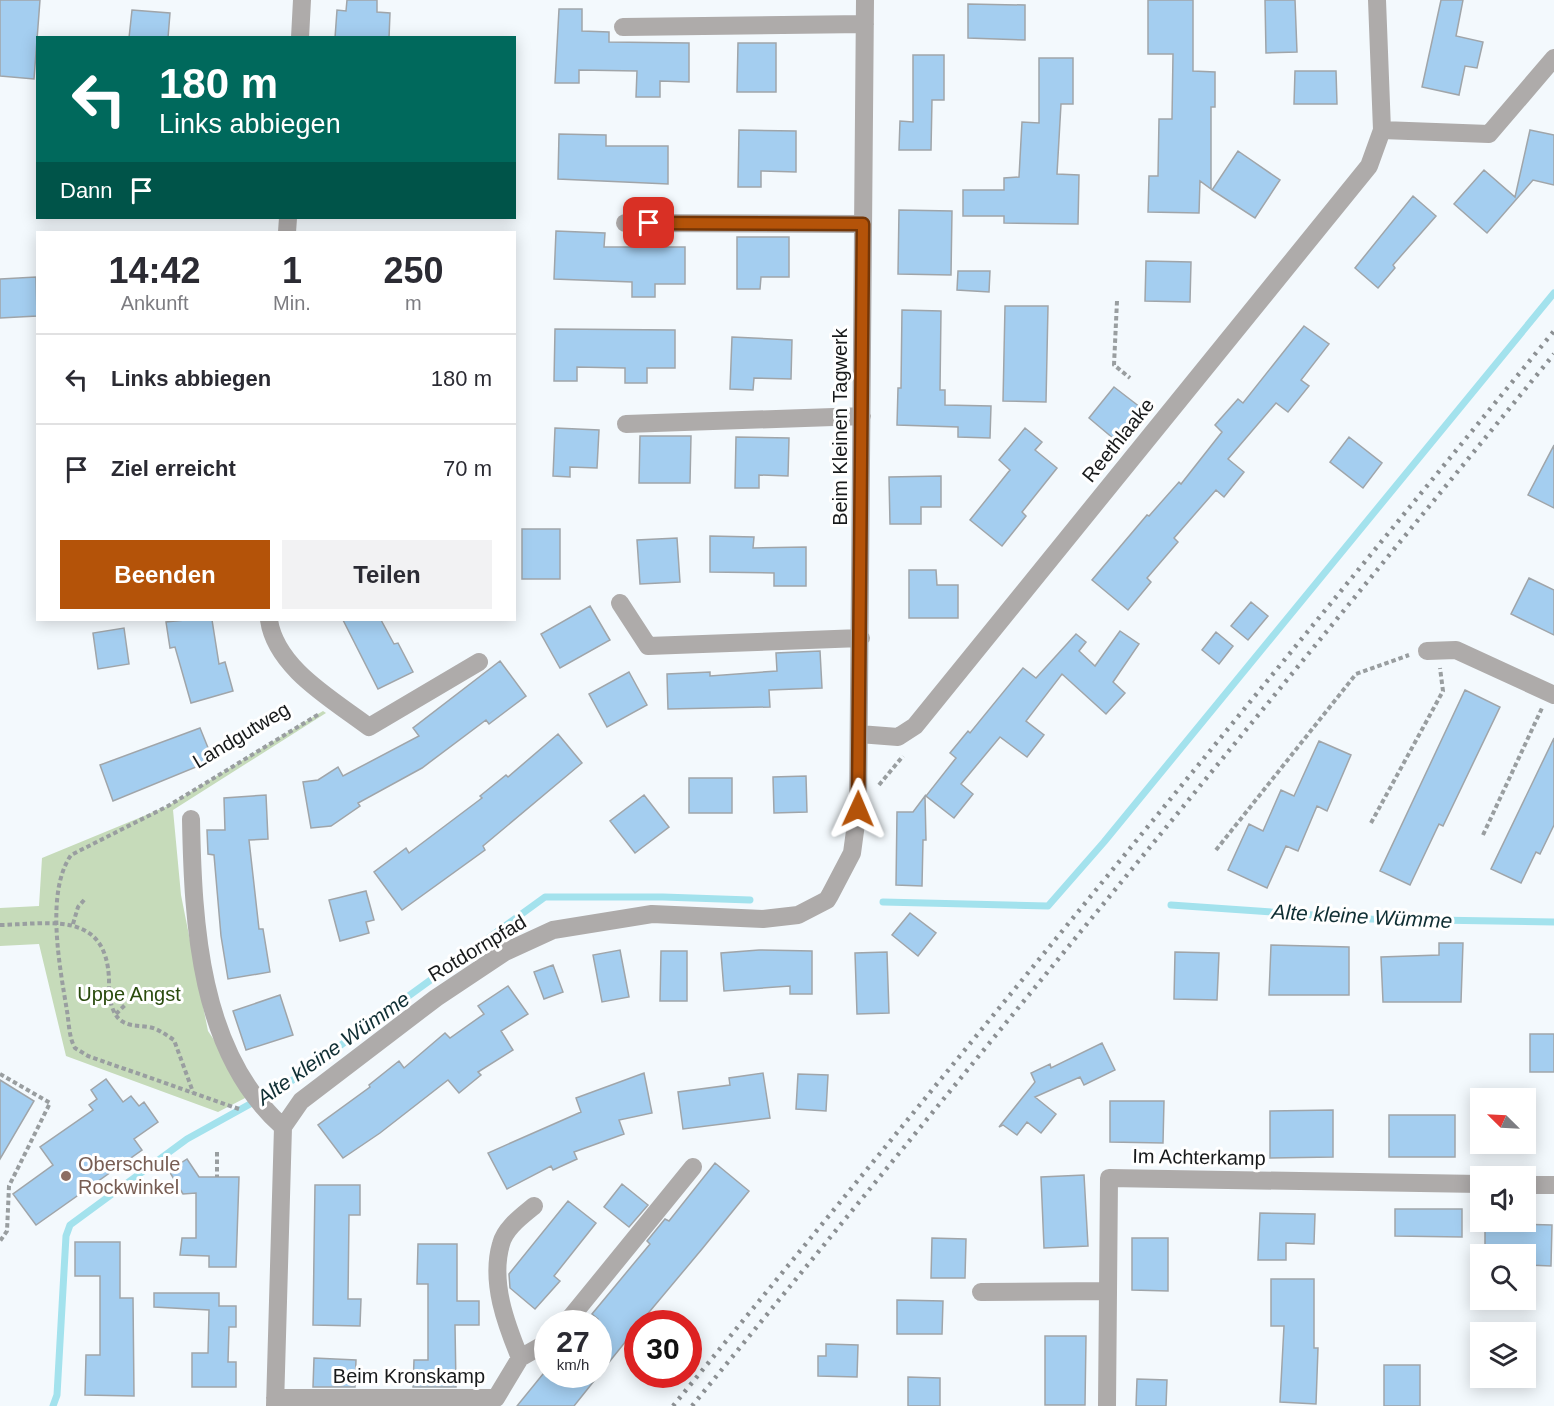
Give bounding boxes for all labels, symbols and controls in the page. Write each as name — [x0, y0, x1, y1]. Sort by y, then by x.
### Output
icon: left — [60, 60, 138, 138]
text: 180 m — [159, 60, 278, 107]
text: Links abbiegen — [159, 109, 341, 139]
icon: arrive — [125, 174, 158, 207]
text: Dann — [60, 178, 113, 203]
pin — [623, 197, 674, 248]
icon: arrive — [632, 206, 665, 239]
text: 14:42 — [109, 250, 201, 291]
text: 1 — [282, 250, 302, 291]
text: 250 — [383, 250, 443, 291]
text: Ankunft — [121, 292, 188, 314]
text: Min. — [273, 292, 311, 314]
text: m — [405, 292, 422, 314]
street label: Beim Kleinen Tagwerk — [829, 327, 851, 526]
icon: left — [60, 363, 93, 396]
text: Links abbiegen — [111, 366, 271, 391]
text: 180 m — [431, 366, 492, 391]
street label: Reethlaake — [1078, 394, 1158, 486]
icon: arrive — [60, 453, 93, 486]
text: Ziel erreicht — [111, 456, 236, 481]
text: 70 m — [443, 456, 492, 481]
button: Beenden — [60, 540, 270, 609]
button: Teilen — [282, 540, 492, 609]
street label: Landgutweg — [189, 698, 293, 772]
position arrow — [826, 777, 890, 841]
water label: Alte kleine Wümme — [1269, 900, 1453, 932]
street label: Rotdornpfad — [424, 910, 530, 986]
park label: Uppe Angst — [77, 983, 181, 1005]
water label: Alte kleine Wümme — [251, 987, 414, 1110]
north arrow — [1470, 1088, 1536, 1154]
map controls — [1470, 1088, 1536, 1388]
street label: Im Achterkamp — [1132, 1145, 1266, 1169]
place label: Oberschule Rockwinkel — [78, 1153, 180, 1198]
button: sound — [1470, 1166, 1536, 1232]
marker: Oberschule Rockwinkel — [59, 1169, 73, 1183]
button: search — [1470, 1244, 1536, 1310]
speed limit sign: 30 — [624, 1310, 702, 1388]
button: layers — [1470, 1322, 1536, 1388]
text: 27 — [556, 1325, 590, 1358]
text: km/h — [557, 1356, 589, 1373]
street label: Beim Kronskamp — [333, 1365, 485, 1387]

